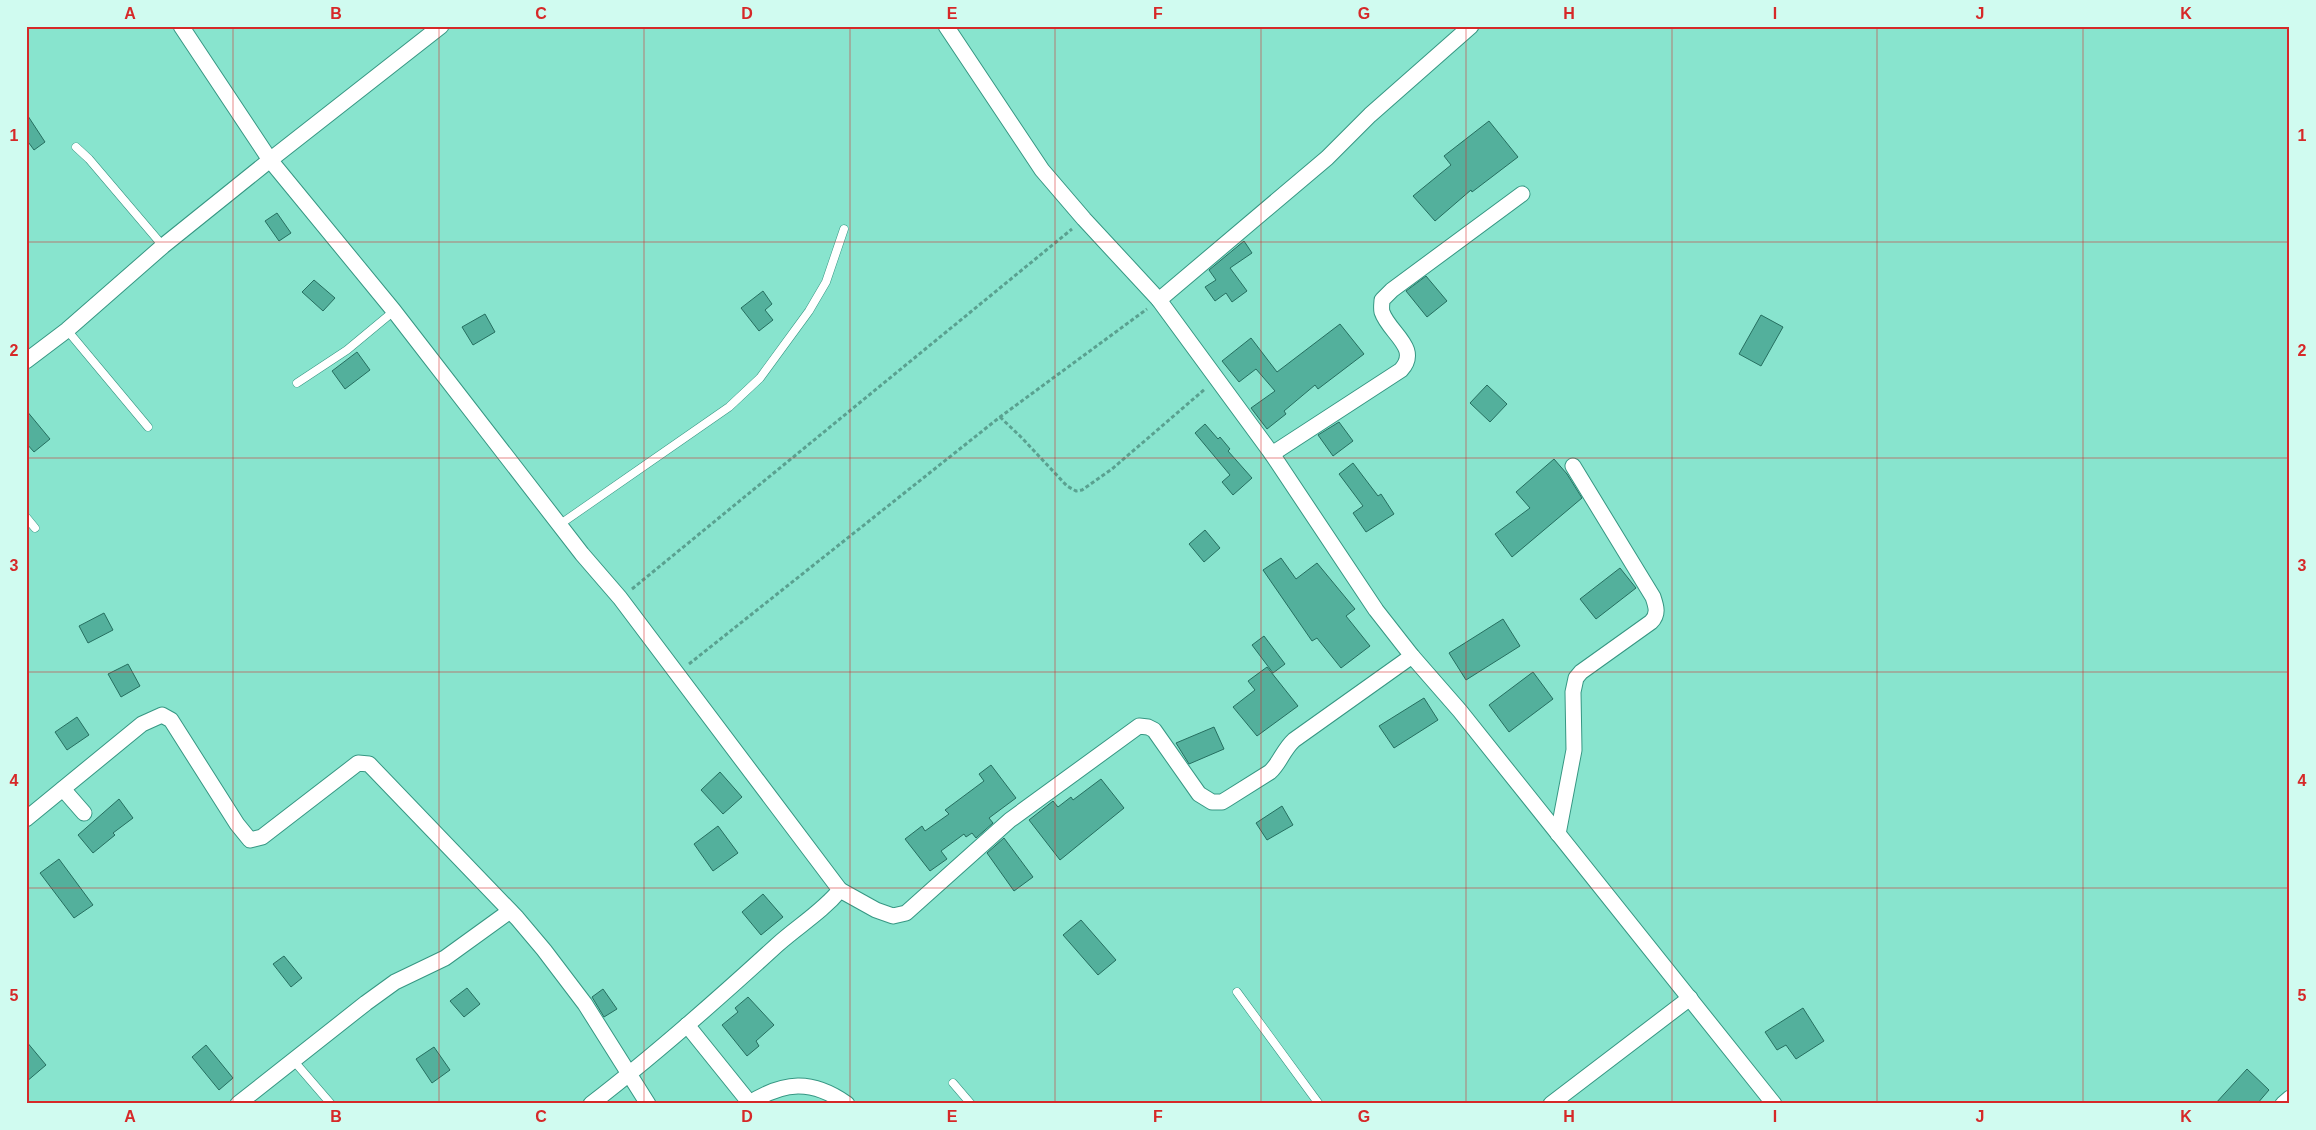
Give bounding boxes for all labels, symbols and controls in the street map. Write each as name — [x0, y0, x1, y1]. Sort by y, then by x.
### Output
text: A — [124, 5, 136, 22]
text: B — [330, 5, 342, 22]
text: C — [535, 5, 547, 22]
text: D — [741, 5, 753, 22]
text: E — [947, 5, 958, 22]
text: F — [1153, 5, 1163, 22]
text: G — [1358, 5, 1370, 22]
text: H — [1563, 5, 1575, 22]
text: I — [1773, 5, 1777, 22]
text: J — [1976, 5, 1984, 22]
text: K — [2180, 5, 2192, 22]
text: 1 — [10, 127, 19, 144]
text: 1 — [2298, 127, 2307, 144]
text: 2 — [10, 342, 19, 359]
text: 2 — [2298, 342, 2307, 359]
text: 3 — [10, 557, 19, 574]
text: 3 — [2298, 557, 2307, 574]
text: 4 — [10, 772, 19, 789]
text: 4 — [2298, 772, 2307, 789]
text: 5 — [10, 987, 19, 1004]
text: 5 — [2298, 987, 2307, 1004]
text: A — [124, 1108, 136, 1125]
text: B — [330, 1108, 342, 1125]
text: C — [535, 1108, 547, 1125]
text: D — [741, 1108, 753, 1125]
text: E — [947, 1108, 958, 1125]
text: F — [1153, 1108, 1163, 1125]
text: G — [1358, 1108, 1370, 1125]
text: H — [1563, 1108, 1575, 1125]
text: I — [1773, 1108, 1777, 1125]
text: J — [1976, 1108, 1984, 1125]
text: K — [2180, 1108, 2192, 1125]

